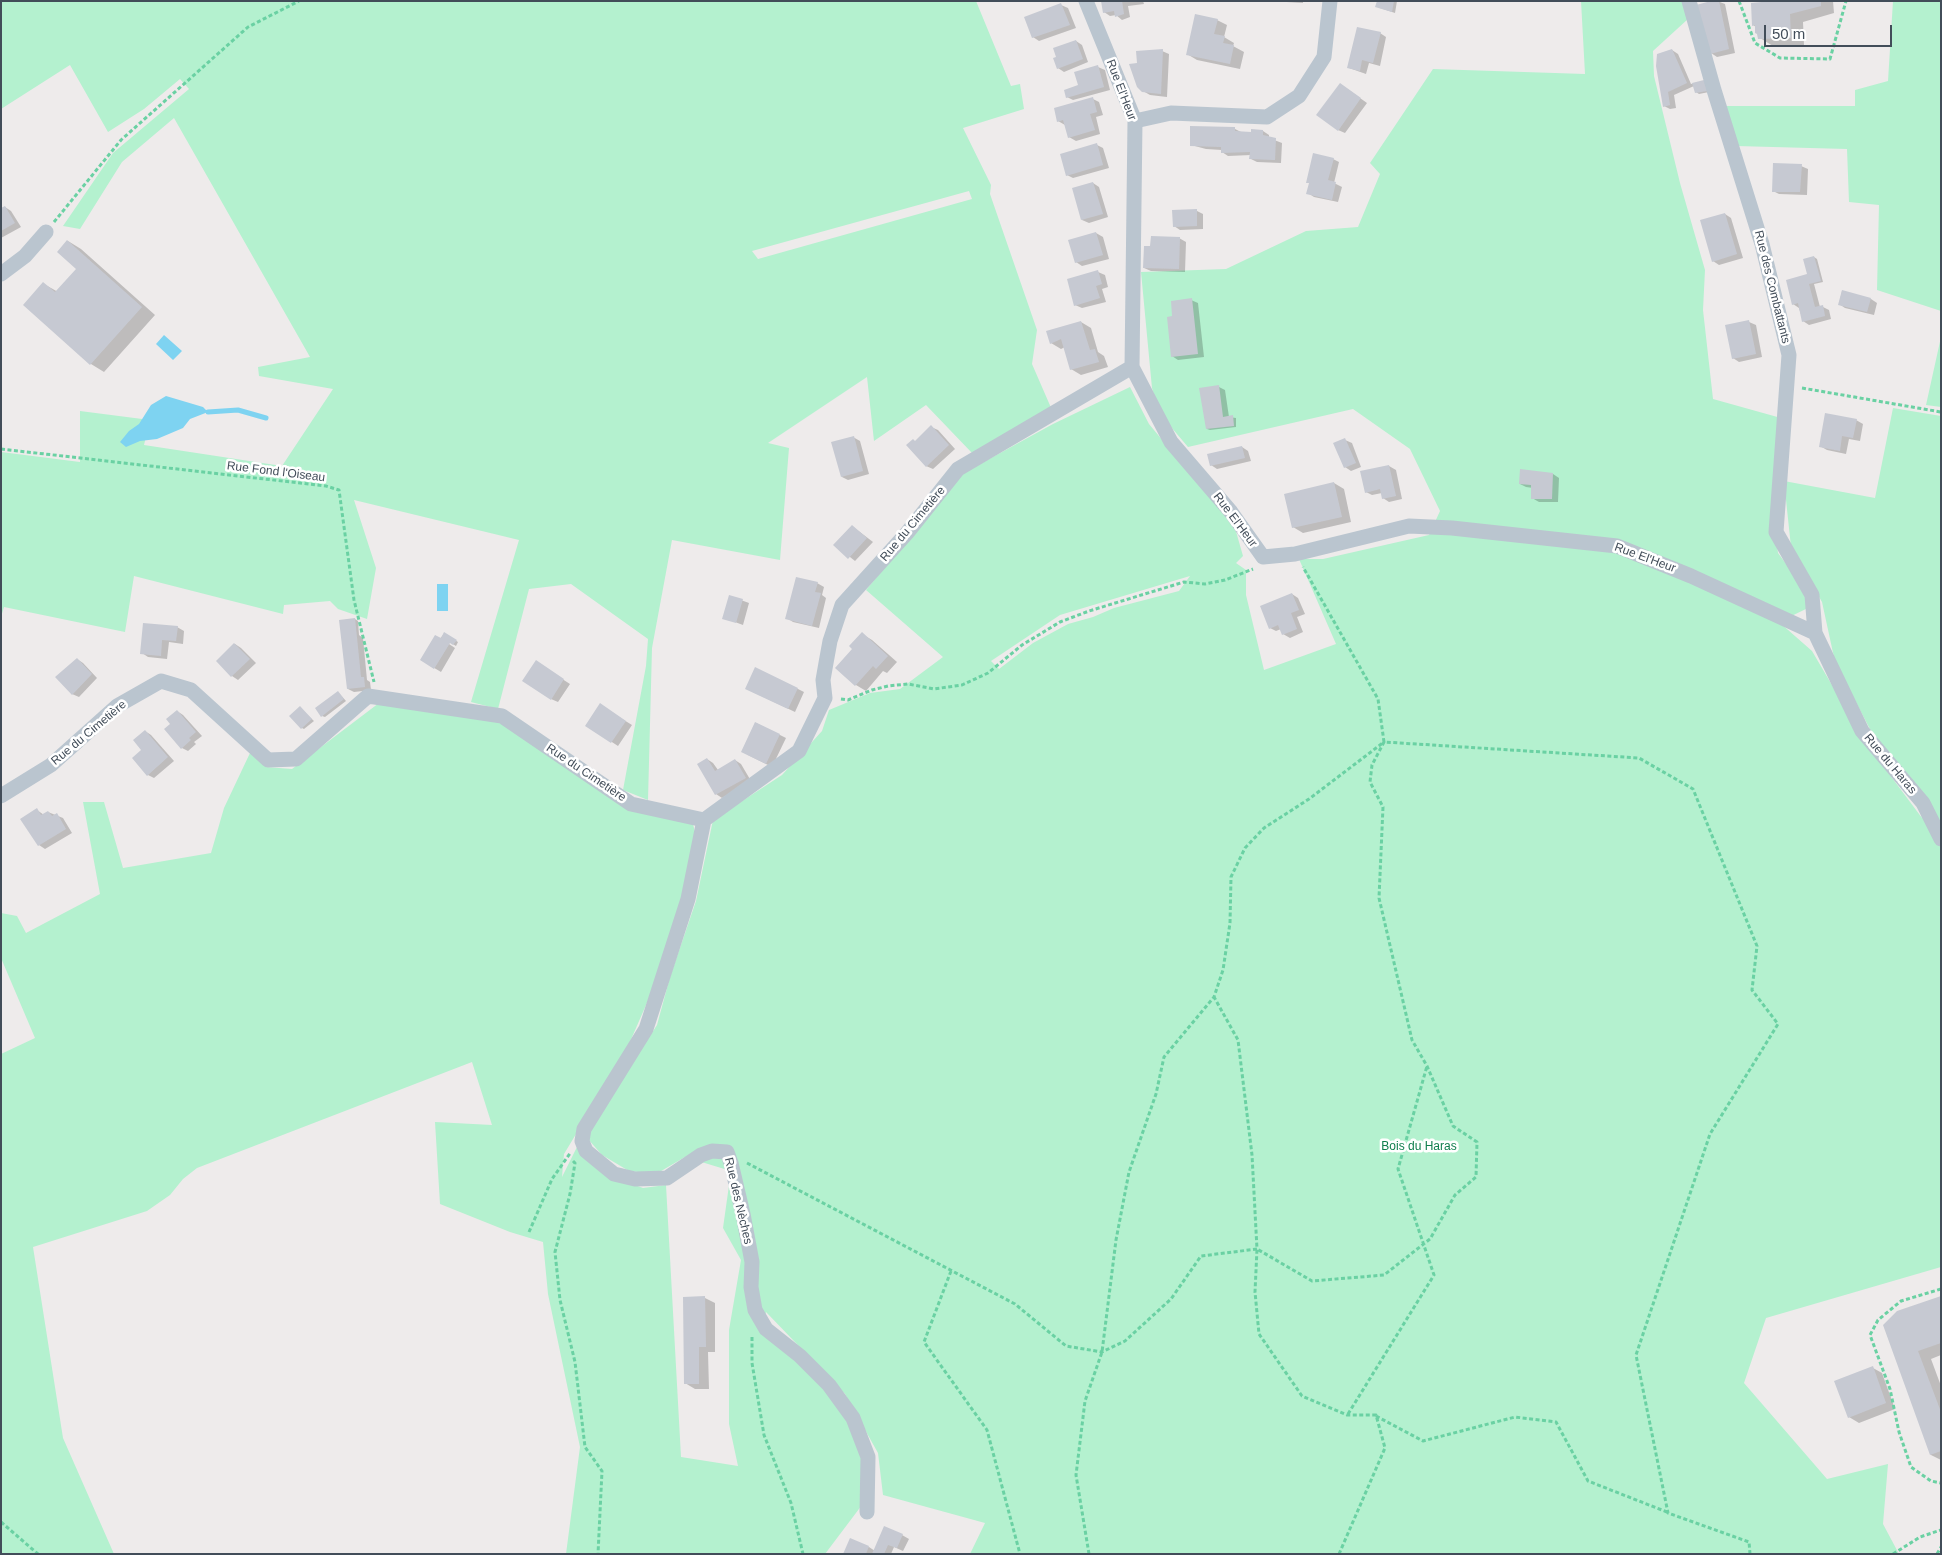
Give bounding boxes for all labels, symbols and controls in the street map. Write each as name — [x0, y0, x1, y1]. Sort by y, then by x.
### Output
scale bar — [1767, 15, 1894, 47]
text: 50 m — [1772, 25, 1805, 42]
street label: Rue El'Heur — [1103, 57, 1139, 123]
street label: Rue des Combattants — [1751, 229, 1793, 345]
street label: Rue Fond l'Oiseau — [226, 459, 326, 485]
street label: Rue du Cimetière — [877, 484, 949, 564]
street label: Rue El'Heur — [1210, 490, 1260, 550]
street label: Rue El'Heur — [1612, 540, 1678, 576]
street label: Rue du Cimetière — [49, 697, 129, 769]
street label: Rue du Haras — [1861, 731, 1919, 797]
street label: Rue du Cimetière — [543, 741, 629, 805]
park label: Bois du Haras — [1381, 1140, 1457, 1154]
street label: Rue des Nèches — [721, 1156, 755, 1246]

